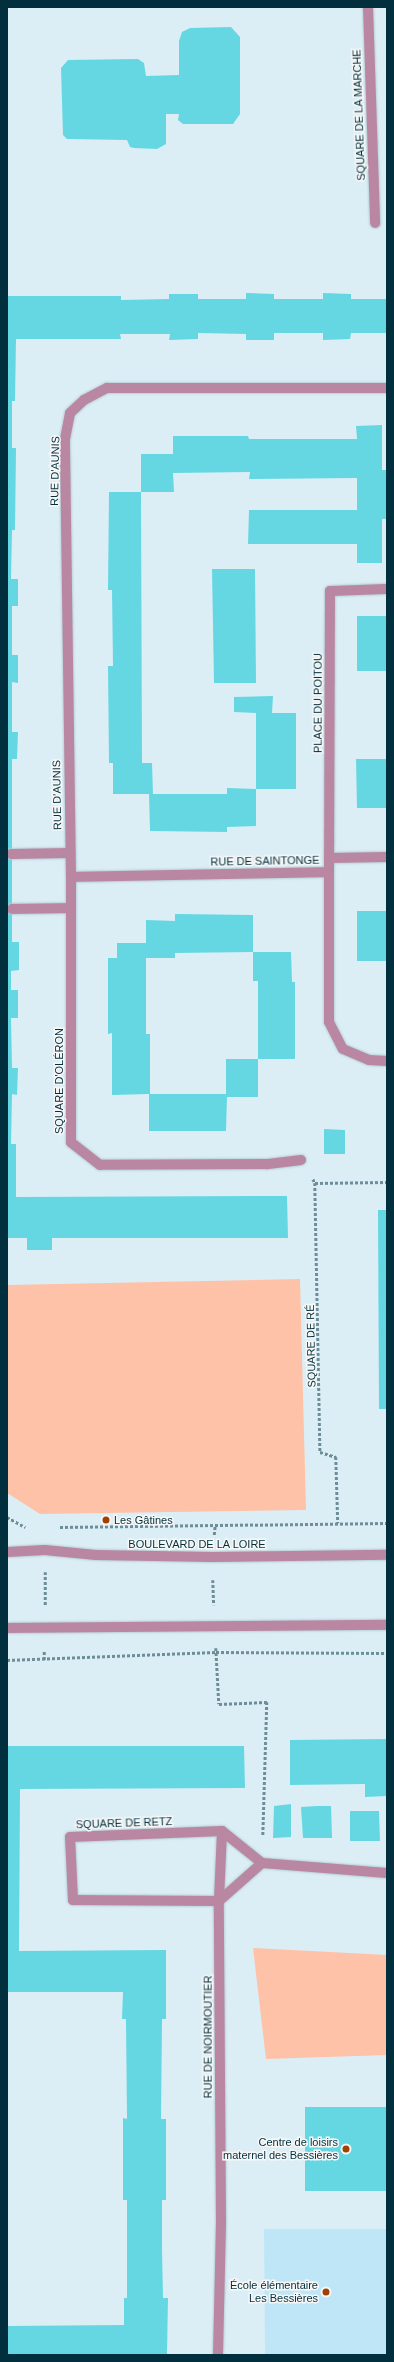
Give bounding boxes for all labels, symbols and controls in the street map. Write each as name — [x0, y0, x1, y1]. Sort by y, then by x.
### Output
street label: SQUARE DE LA MARCHE — [350, 49, 368, 181]
street label: RUE D'AUNIS — [48, 436, 62, 506]
street label: PLACE DU POITOU — [311, 653, 325, 753]
street label: RUE D'AUNIS — [50, 760, 64, 830]
street label: RUE DE SAINTONGE — [210, 853, 320, 869]
street label: SQUARE D'OLÉRON — [52, 1028, 66, 1134]
street label: SQUARE DE RÉ — [304, 1304, 318, 1388]
place label: Les Gâtines — [114, 1513, 173, 1527]
marker: Les Gâtines — [101, 1515, 111, 1525]
street label: BOULEVARD DE LA LOIRE — [128, 1537, 266, 1551]
street label: SQUARE DE RETZ — [76, 1815, 172, 1831]
street label: RUE DE NOIRMOUTIER — [201, 1976, 215, 2098]
place label: Centre de loisirs maternel des Bessières — [223, 2136, 338, 2162]
marker: Centre de loisirs maternel des Bessières — [341, 2144, 351, 2154]
place label: École élémentaire Les Bessières — [230, 2279, 318, 2305]
marker: École élémentaire Les Bessières — [321, 2287, 331, 2297]

